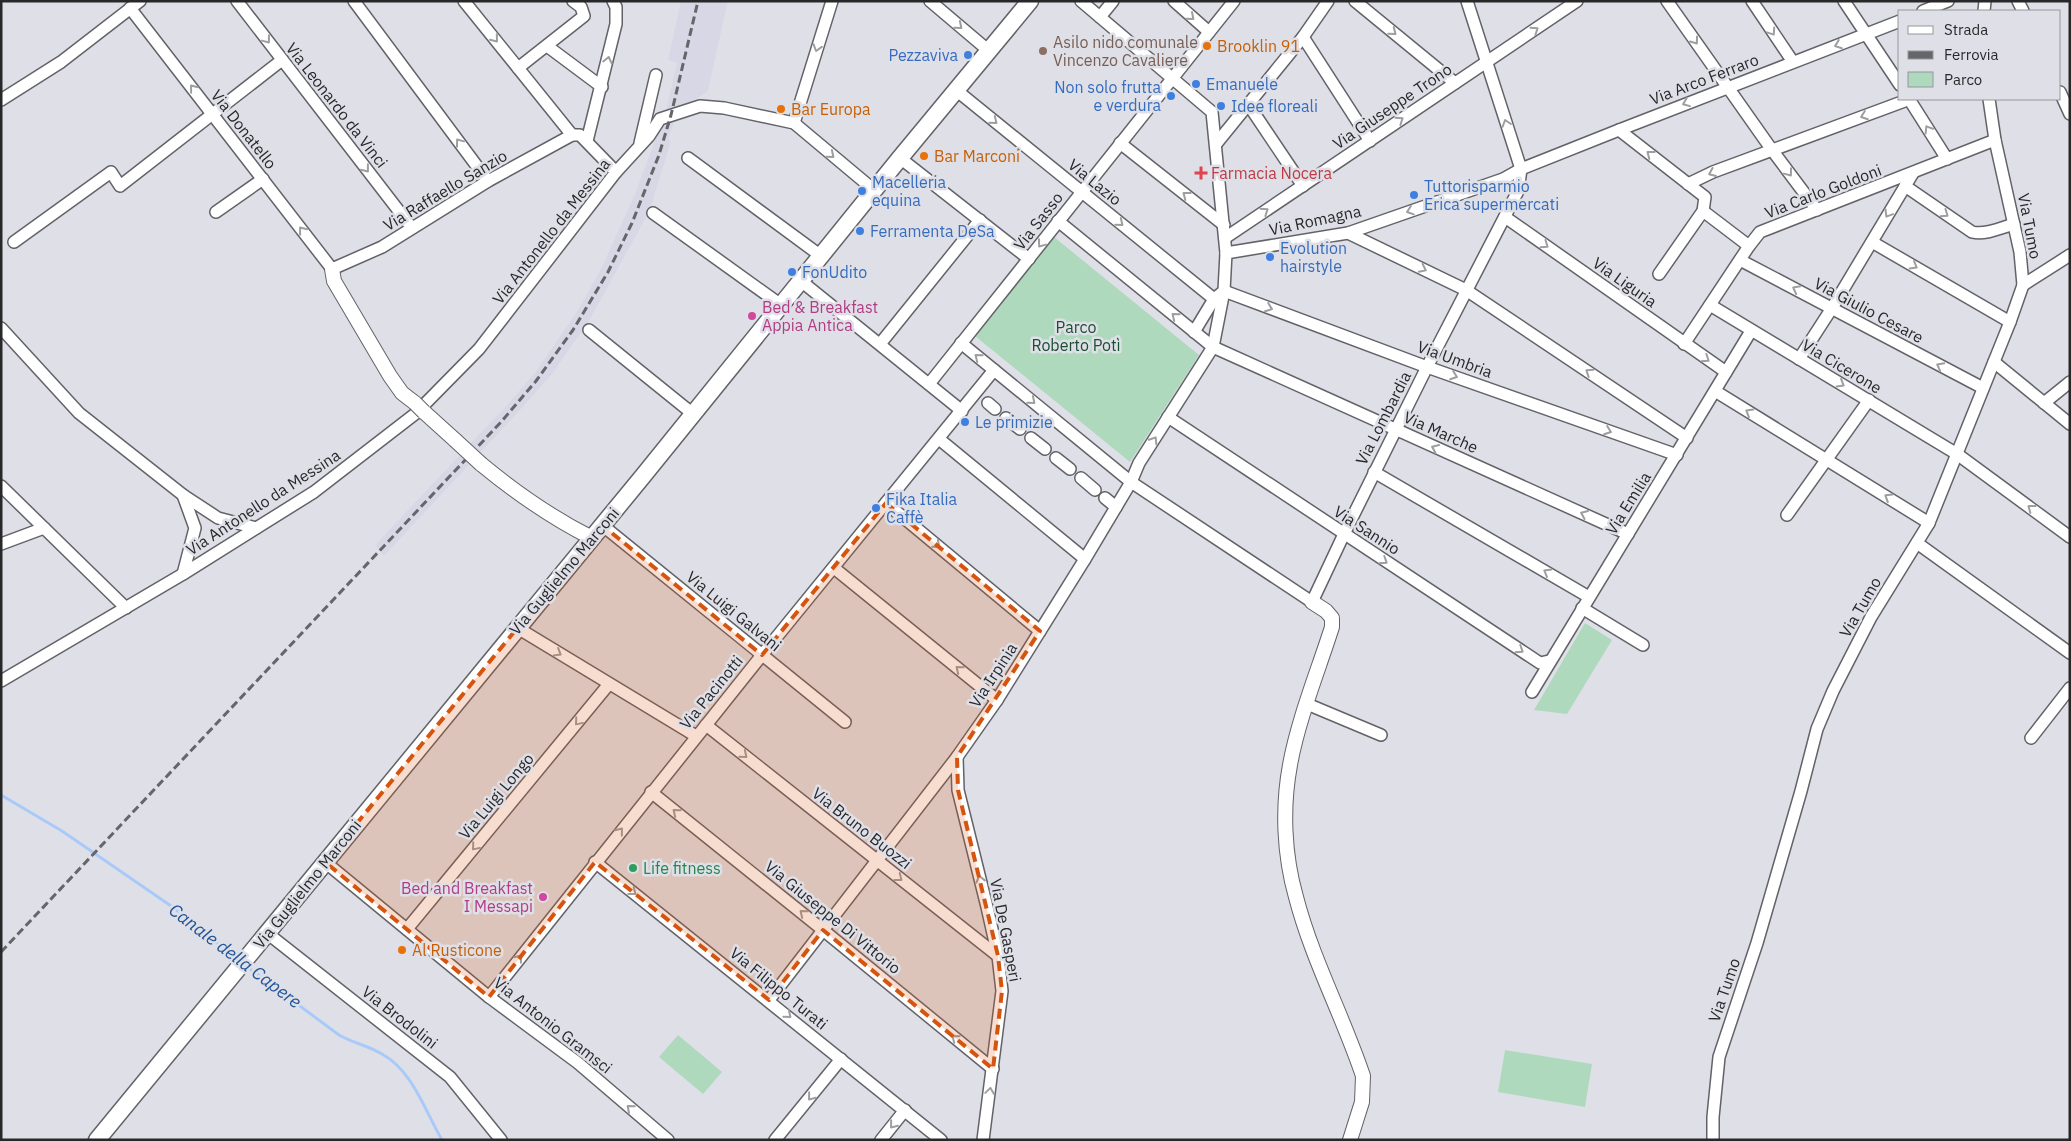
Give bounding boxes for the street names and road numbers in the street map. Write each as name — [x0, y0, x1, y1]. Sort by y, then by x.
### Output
street label: Via Leonardo da Vinci — [282, 38, 392, 172]
street label: Via Arco Ferraro — [1647, 49, 1761, 109]
street label: Via Giuseppe Trono — [1329, 59, 1455, 153]
street label: Via Donatello — [207, 85, 281, 173]
street label: Via Raffaello Sanzio — [379, 145, 511, 235]
street label: Via Antonello da Messina — [488, 154, 614, 308]
street label: Via Lazio — [1064, 154, 1126, 210]
street label: Via Carlo Goldoni — [1762, 160, 1884, 222]
street label: Via Sasso — [1009, 188, 1067, 254]
street label: Via Tumo — [2014, 191, 2046, 261]
street label: Via Romagna — [1267, 200, 1363, 240]
street label: Via Liguria — [1589, 253, 1661, 312]
street label: Via Giulio Cesare — [1811, 273, 1927, 347]
street label: Via Cicerone — [1799, 334, 1886, 398]
street label: Via Umbria — [1415, 336, 1496, 382]
street label: Via Lombardia — [1351, 367, 1415, 468]
street label: Via Marche — [1401, 407, 1481, 457]
street label: Via Antonello da Messina — [182, 444, 344, 559]
street label: Via Emilia — [1601, 468, 1655, 538]
street label: Via Sannio — [1330, 501, 1404, 559]
street label: Via Guglielmo Marconi — [505, 503, 623, 639]
street label: Via Luigi Galvani — [682, 567, 786, 655]
street label: Via Tumo — [1835, 573, 1885, 641]
street label: Via Irpinia — [965, 638, 1022, 711]
street label: Via Pacinotti — [675, 651, 747, 733]
street label: Via Luigi Longo — [454, 749, 538, 843]
street label: Via Bruno Buozzi — [808, 783, 916, 873]
street label: Via Guglielmo Marconi — [249, 815, 365, 953]
street label: Via Giuseppe Di Vittorio — [761, 856, 905, 978]
street label: Via De Gasperi — [986, 877, 1026, 983]
street label: Via Filippo Turati — [726, 942, 832, 1034]
street label: Via Tumo — [1704, 955, 1744, 1025]
street label: Via Antonio Gramsci — [490, 972, 616, 1078]
street label: Via Brodolini — [358, 981, 442, 1053]

